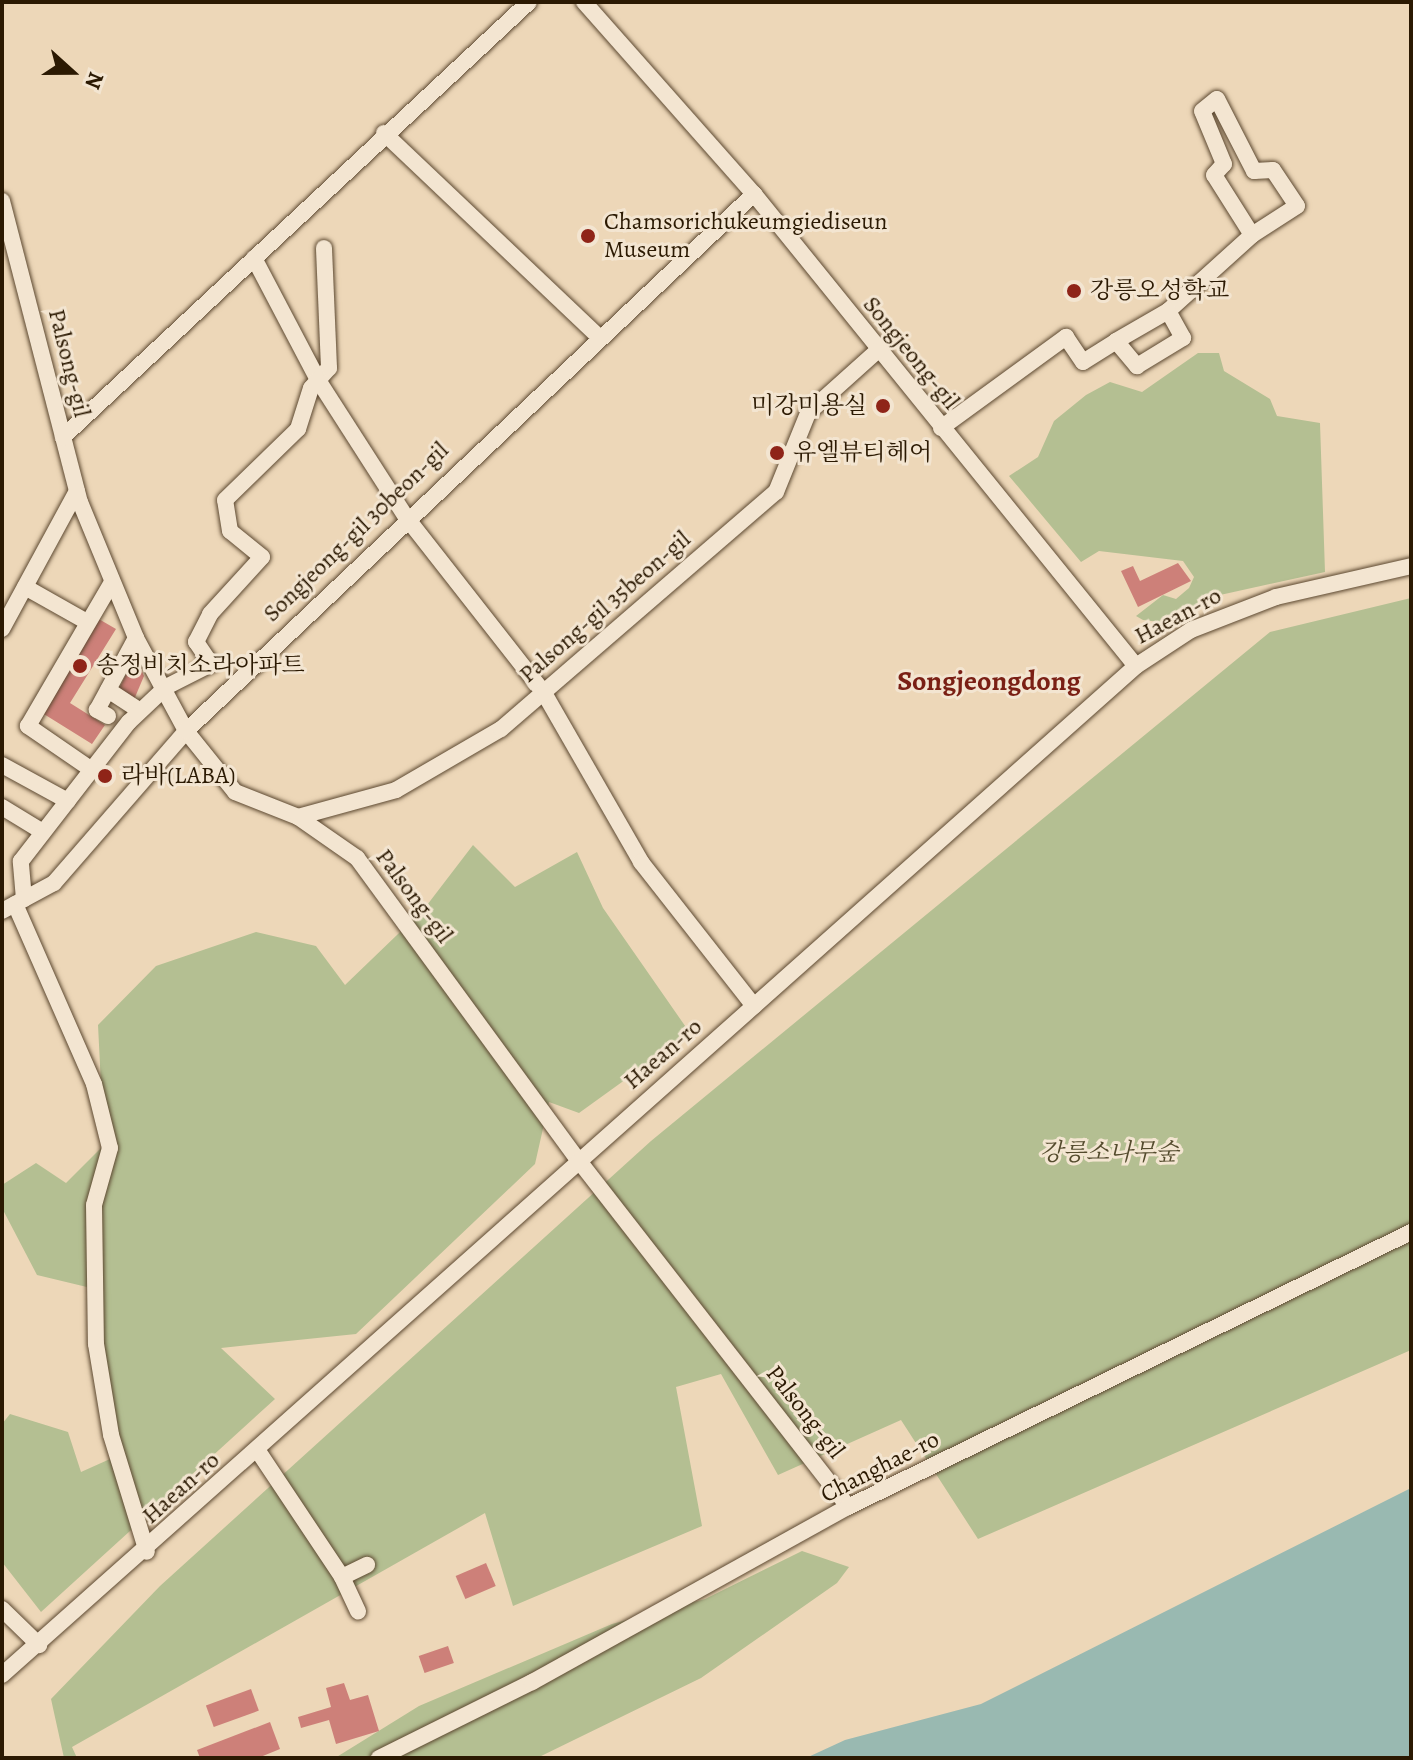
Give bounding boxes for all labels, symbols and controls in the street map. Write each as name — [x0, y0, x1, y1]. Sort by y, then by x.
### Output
north arrow — [32, 32, 112, 112]
text: N — [78, 68, 111, 93]
place label: Chamsorichukeumgiediseun Museum — [604, 208, 887, 264]
marker: Chamsorichukeumgiediseun Museum — [579, 227, 597, 245]
place label: 강릉오성학교 — [1090, 277, 1229, 305]
marker: 강릉오성학교 — [1065, 282, 1083, 300]
street label: Songjeong-gil — [857, 291, 965, 415]
street label: Palsong-gil — [42, 306, 96, 420]
place label: 미강미용실 — [751, 392, 867, 420]
marker: 미강미용실 — [874, 397, 892, 415]
street label: Songjeong-gil 30beon-gil — [257, 436, 455, 628]
place label: 유엘뷰티헤어 — [793, 439, 932, 467]
marker: 유엘뷰티헤어 — [768, 444, 786, 462]
street label: Palsong-gil 35beon-gil — [514, 525, 696, 689]
street label: Haean-ro — [1130, 581, 1226, 651]
place label: 송정비치소라아파트 — [96, 652, 305, 680]
marker: 송정비치소라아파트 — [71, 657, 89, 675]
district label: Songjeongdong — [897, 664, 1081, 698]
place label: 라바(LABA) — [121, 762, 236, 790]
marker: 라바(LABA) — [96, 767, 114, 785]
street label: Palsong-gil — [369, 843, 459, 949]
street label: Haean-ro — [618, 1012, 708, 1096]
park label: 강릉소나무숲 — [1039, 1139, 1179, 1167]
street label: Palsong-gil — [760, 1360, 850, 1464]
street label: Changhae-ro — [816, 1425, 944, 1509]
street label: Haean-ro — [136, 1446, 226, 1530]

